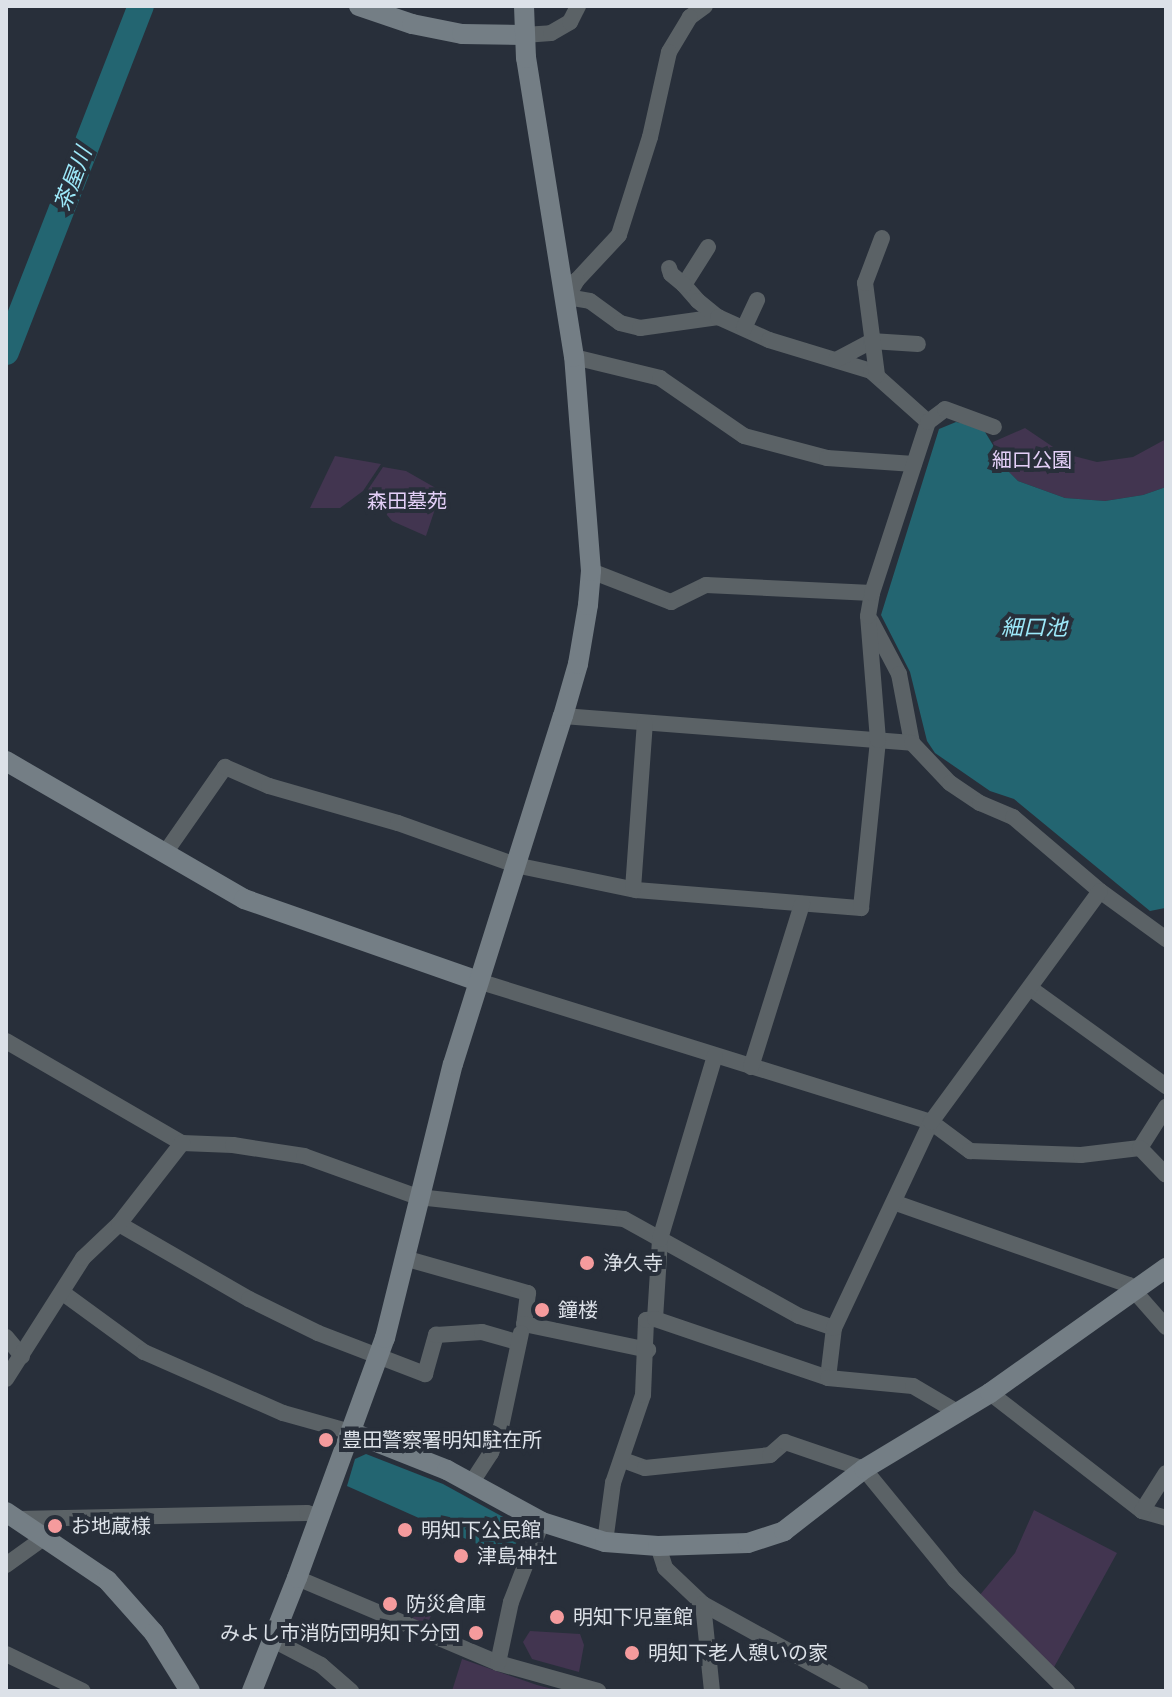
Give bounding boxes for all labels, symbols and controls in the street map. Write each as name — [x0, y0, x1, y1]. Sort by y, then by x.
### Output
water label: 茶屋川 — [49, 143, 97, 215]
park label: 細口公園 — [992, 448, 1072, 472]
park label: 森田墓苑 — [367, 489, 447, 513]
water label: 細口池 — [1001, 615, 1067, 641]
place label: 浄久寺 — [603, 1251, 663, 1275]
marker: 浄久寺 — [578, 1254, 596, 1272]
place label: 鐘楼 — [558, 1298, 598, 1322]
marker: 鐘楼 — [533, 1301, 551, 1319]
place label: 豊田警察署明知駐在所 — [342, 1428, 542, 1452]
marker: 豊田警察署明知駐在所 — [317, 1431, 335, 1449]
place label: お地蔵様 — [71, 1514, 151, 1538]
marker: お地蔵様 — [46, 1517, 64, 1535]
place label: 明知下公民館 — [421, 1518, 541, 1542]
marker: 明知下公民館 — [396, 1521, 414, 1539]
place label: 津島神社 — [477, 1544, 557, 1568]
marker: 津島神社 — [452, 1547, 470, 1565]
place label: 防災倉庫 — [406, 1592, 486, 1616]
marker: 防災倉庫 — [381, 1595, 399, 1613]
place label: 明知下児童館 — [573, 1605, 693, 1629]
marker: 明知下児童館 — [548, 1608, 566, 1626]
place label: みよし市消防団明知下分団 — [220, 1621, 460, 1645]
marker: みよし市消防団明知下分団 — [467, 1624, 485, 1642]
place label: 明知下老人憩いの家 — [648, 1641, 828, 1665]
marker: 明知下老人憩いの家 — [623, 1644, 641, 1662]

